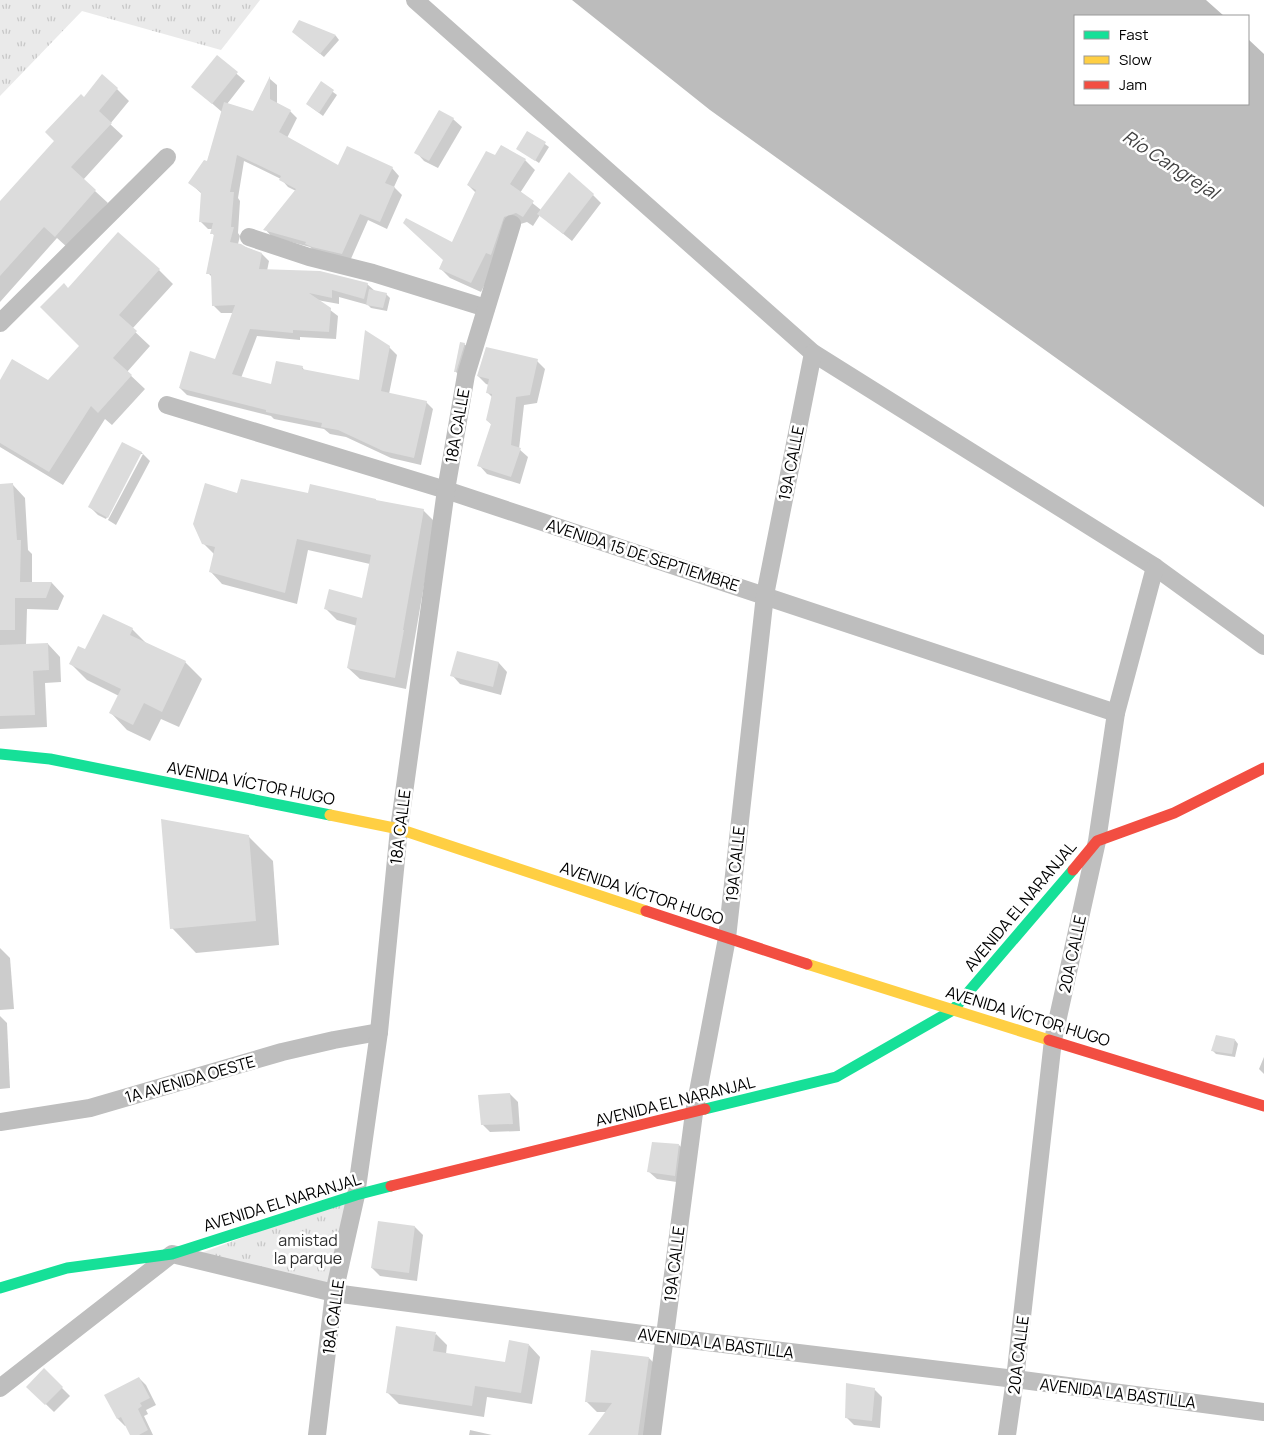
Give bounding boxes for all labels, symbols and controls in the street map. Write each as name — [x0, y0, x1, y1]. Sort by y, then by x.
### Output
legend — [1074, 15, 1249, 105]
text: Fast — [1119, 24, 1148, 45]
text: Slow — [1119, 49, 1152, 70]
text: Jam — [1119, 74, 1147, 95]
water label: Río Cangrejal — [1119, 124, 1226, 205]
street label: 18A CALLE — [440, 387, 474, 465]
street label: 19A CALLE — [773, 423, 809, 503]
street label: AVENIDA 15 DE SEPTIEMBRE — [544, 513, 742, 597]
street label: AVENIDA VÍCTOR HUGO — [165, 756, 337, 810]
street label: 18A CALLE — [384, 788, 416, 866]
street label: 19A CALLE — [720, 825, 750, 903]
street label: AVENIDA EL NARANJAL — [959, 836, 1081, 976]
street label: AVENIDA VÍCTOR HUGO — [558, 856, 727, 930]
street label: 20A CALLE — [1053, 913, 1091, 995]
street label: AVENIDA VÍCTOR HUGO — [943, 981, 1113, 1052]
street label: 1A AVENIDA OESTE — [122, 1050, 258, 1108]
street label: AVENIDA EL NARANJAL — [593, 1071, 757, 1131]
street label: AVENIDA EL NARANJAL — [201, 1168, 363, 1236]
street label: 19A CALLE — [658, 1225, 690, 1303]
park label: amistad la parque — [274, 1229, 342, 1269]
street label: 18A CALLE — [317, 1278, 349, 1356]
street label: 20A CALLE — [1002, 1314, 1034, 1396]
street label: AVENIDA LA BASTILLA — [637, 1323, 795, 1363]
street label: AVENIDA LA BASTILLA — [1039, 1373, 1197, 1413]

